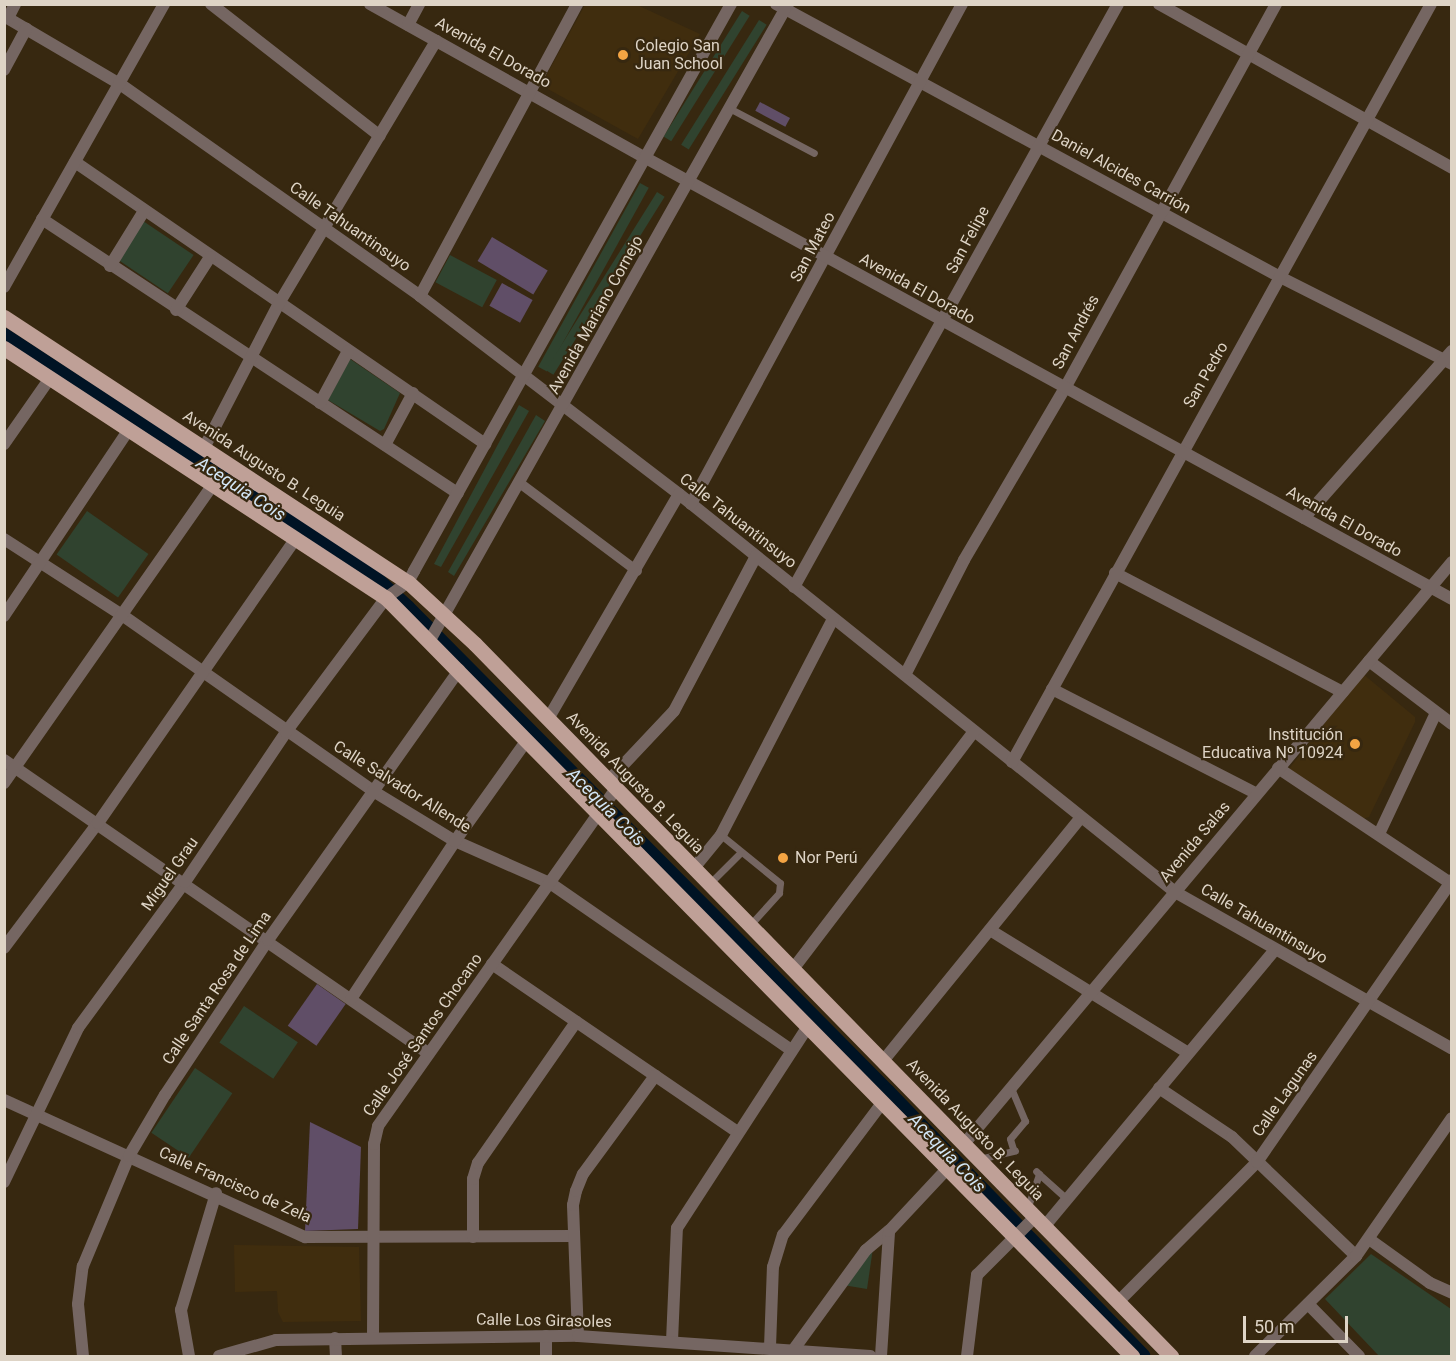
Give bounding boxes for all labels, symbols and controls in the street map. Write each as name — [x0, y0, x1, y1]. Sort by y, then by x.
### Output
street label: Avenida El Dorado — [432, 13, 554, 93]
place label: Colegio San Juan School — [635, 36, 723, 74]
marker: Colegio San Juan School — [616, 48, 630, 62]
street label: Daniel Alcides Carrión — [1048, 126, 1194, 218]
street label: Calle Tahuantinsuyo — [286, 178, 414, 276]
street label: San Felipe — [942, 203, 994, 277]
street label: San Mateo — [787, 209, 839, 285]
street label: Avenida Mariano Cornejo — [544, 232, 648, 398]
street label: Avenida El Dorado — [856, 249, 978, 329]
street label: San Andrés — [1048, 292, 1104, 372]
street label: San Pedro — [1179, 339, 1233, 411]
street label: Avenida Augusto B. Leguia — [179, 406, 349, 526]
water label: Acequia Cois — [192, 452, 290, 526]
street label: Calle Tahuantinsuyo — [676, 469, 800, 573]
street label: Avenida El Dorado — [1283, 482, 1405, 562]
street label: Avenida Augusto B. Leguia — [562, 708, 708, 858]
place label: Institución Educativa Nº 10924 — [1202, 725, 1343, 763]
street label: Calle Salvador Allende — [330, 737, 474, 837]
marker: Institución Educativa Nº 10924 — [1348, 737, 1362, 751]
water label: Acequia Cois — [562, 763, 650, 851]
street label: Avenida Salas — [1156, 798, 1234, 886]
street label: Miguel Grau — [138, 833, 202, 915]
place label: Nor Perú — [795, 848, 858, 868]
marker: Nor Perú — [776, 851, 790, 865]
street label: Calle Tahuantinsuyo — [1197, 880, 1331, 968]
street label: Calle Santa Rosa de Lima — [158, 908, 276, 1068]
street label: Calle José Santos Chocano — [359, 950, 487, 1120]
street label: Calle Lagunas — [1248, 1047, 1322, 1141]
street label: Avenida Augusto B. Leguia — [902, 1055, 1048, 1205]
water label: Acequia Cois — [904, 1109, 990, 1197]
street label: Calle Francisco de Zela — [156, 1143, 314, 1227]
scale bar — [1246, 1304, 1351, 1342]
street label: Calle Los Girasoles — [476, 1310, 612, 1332]
text: 50 m — [1254, 1316, 1294, 1337]

